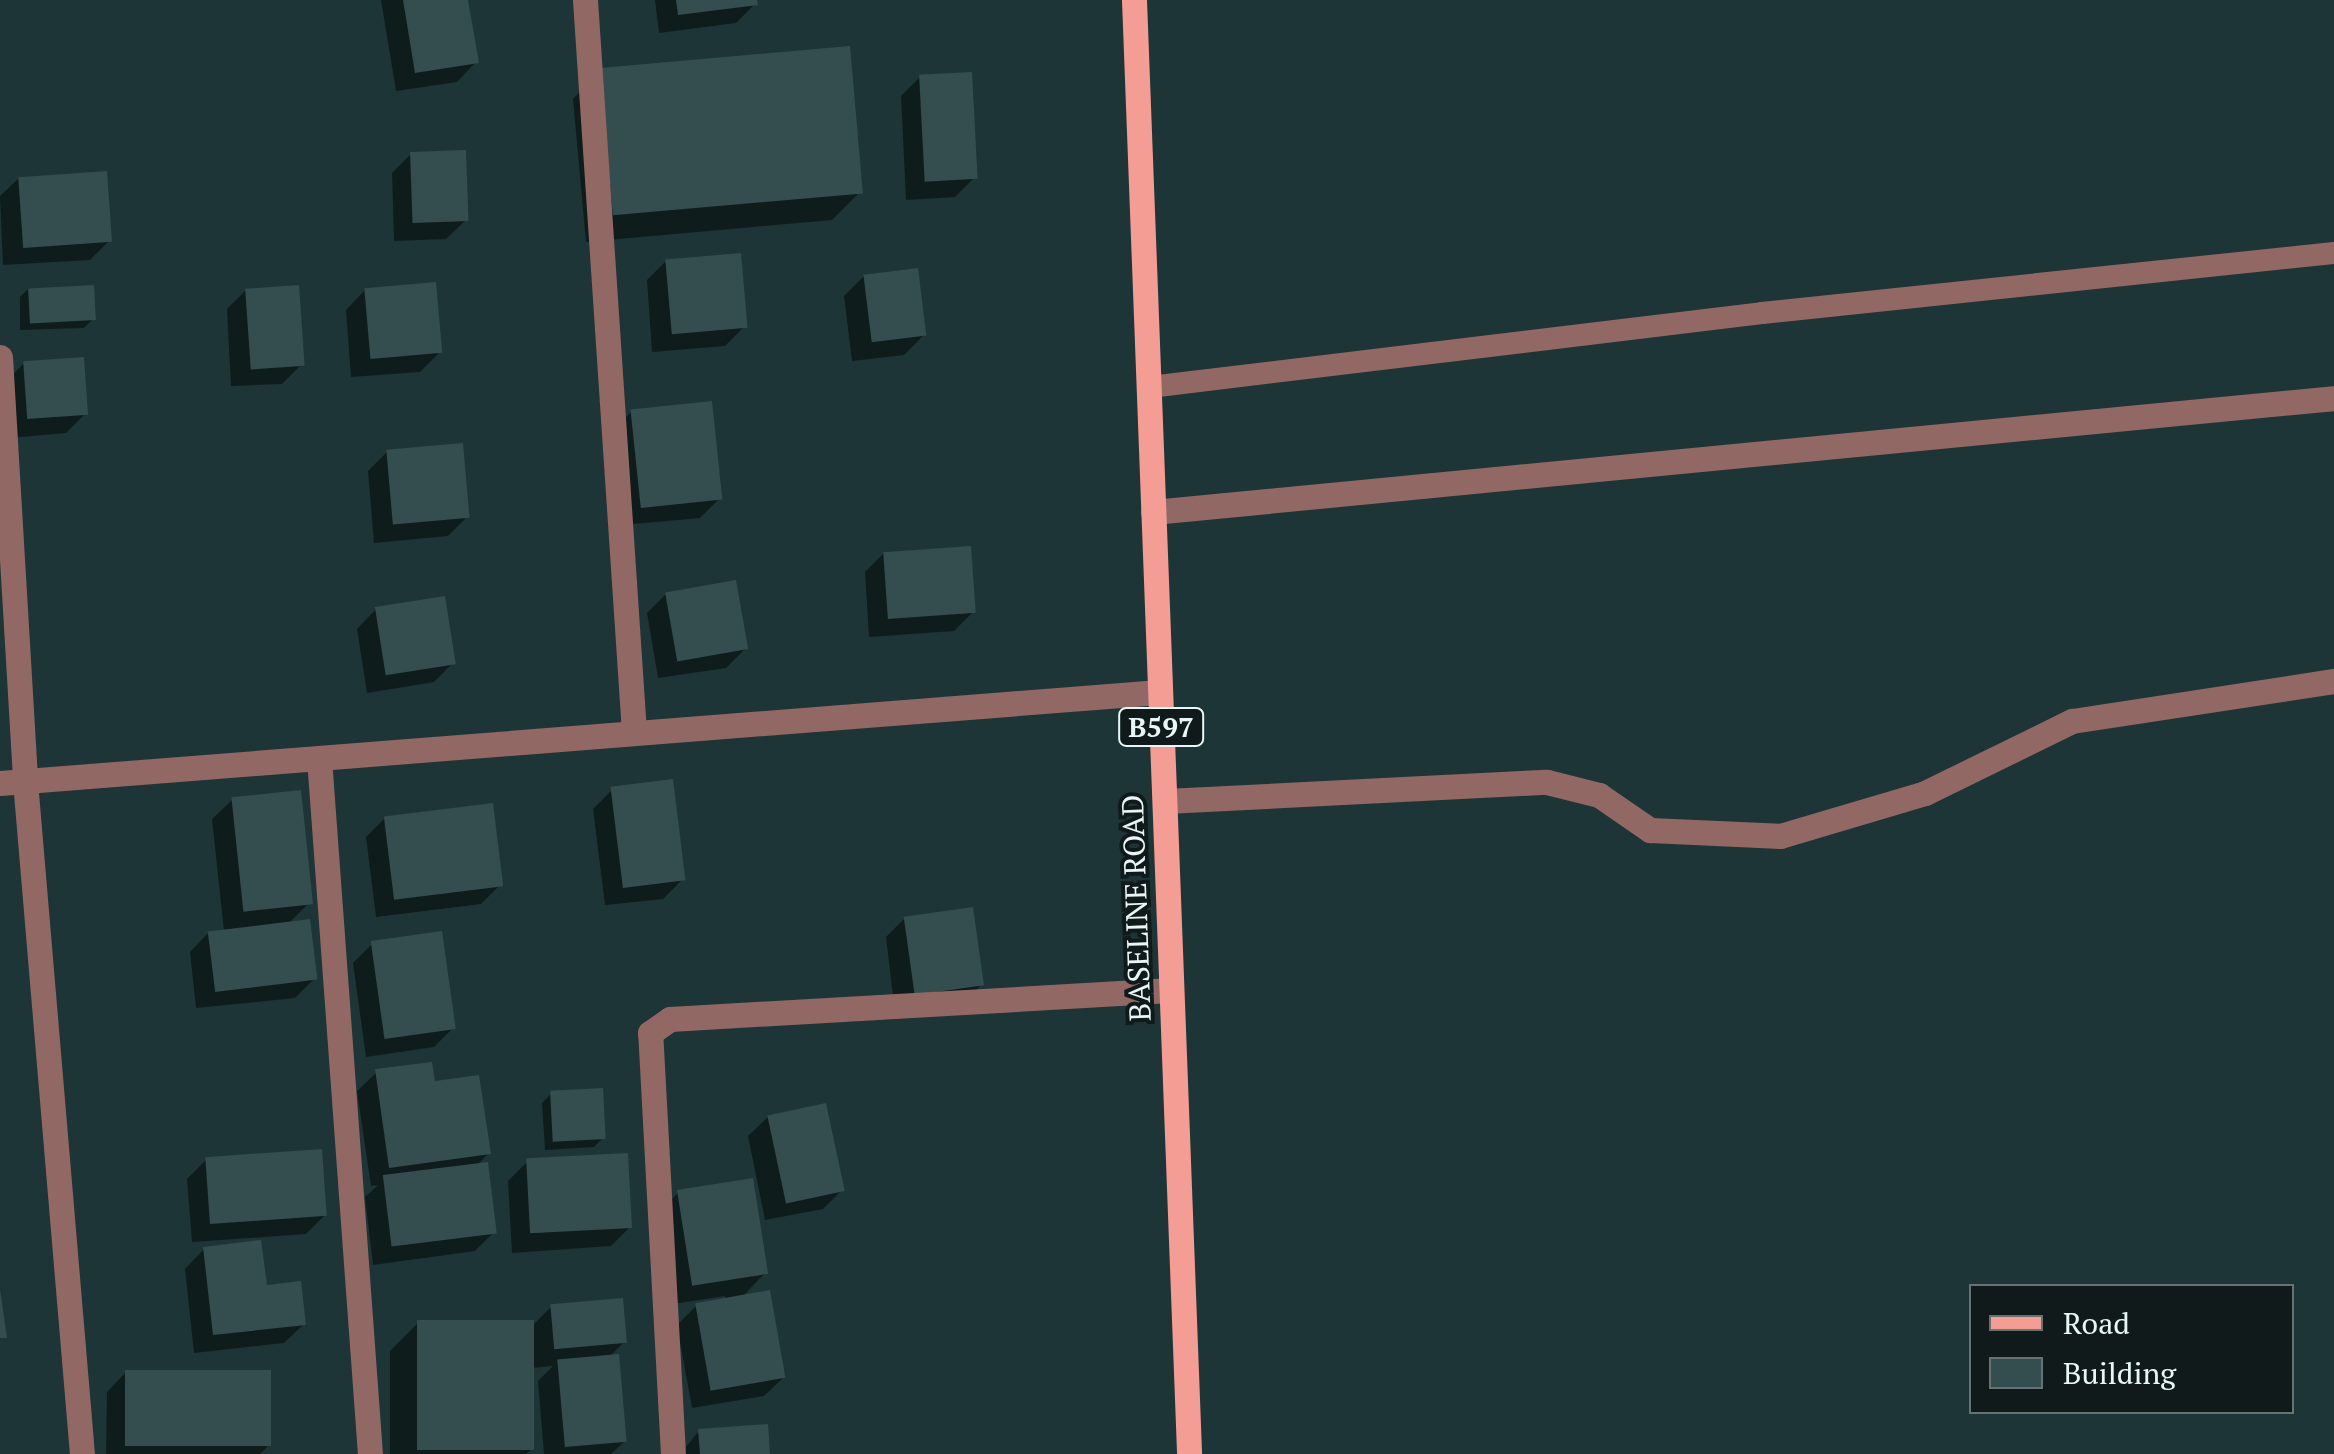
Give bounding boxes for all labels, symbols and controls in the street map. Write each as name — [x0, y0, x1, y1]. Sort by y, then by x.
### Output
road number: B597 — [1116, 704, 1206, 750]
street label: BASELINE ROAD — [1114, 794, 1158, 1022]
legend — [1969, 1284, 2294, 1414]
text: Road — [2063, 1303, 2130, 1343]
text: Building — [2063, 1353, 2176, 1393]

